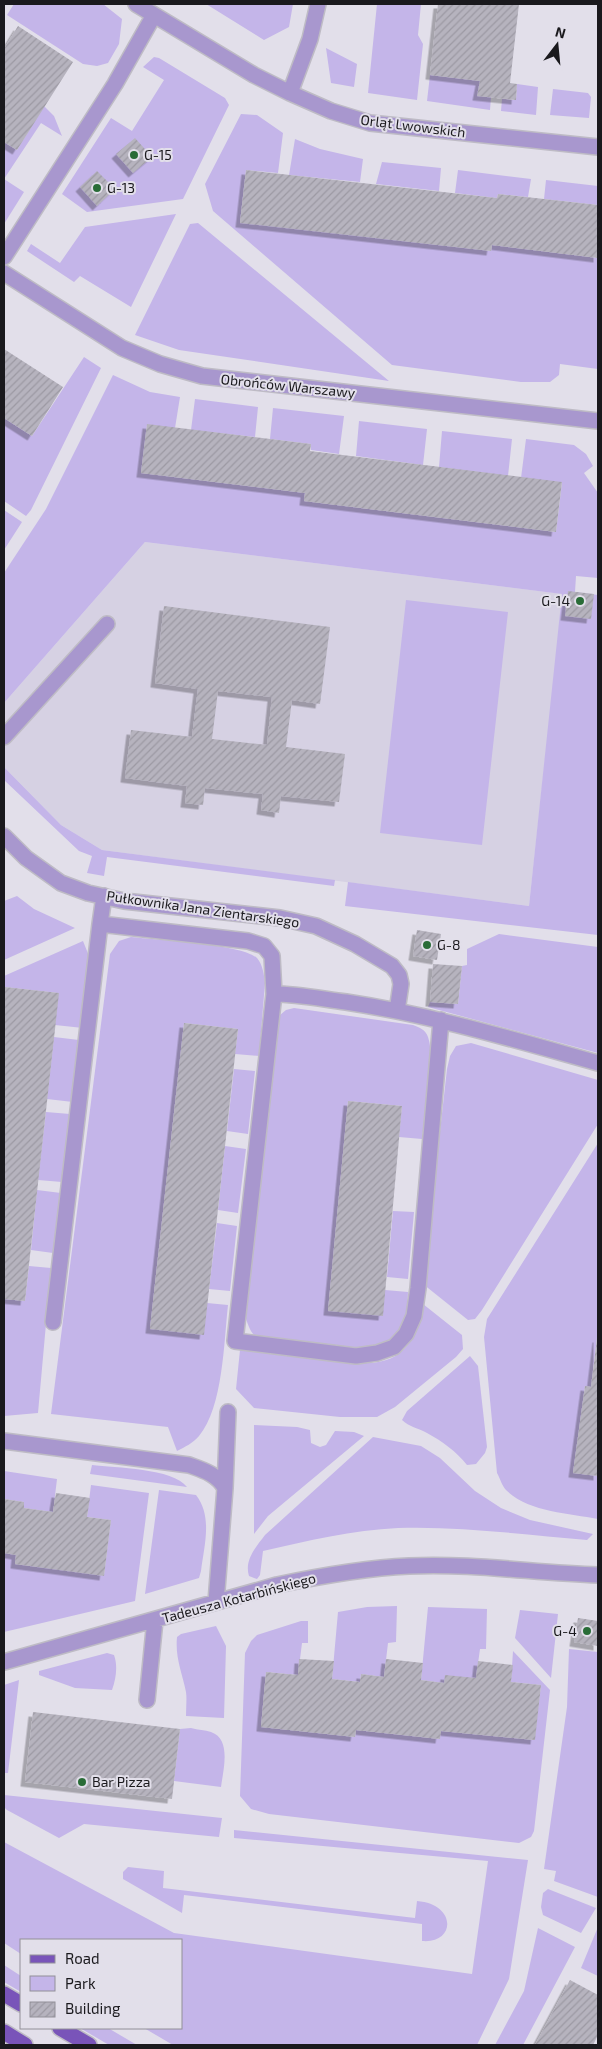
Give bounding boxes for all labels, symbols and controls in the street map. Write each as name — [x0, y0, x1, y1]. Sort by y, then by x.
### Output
north arrow — [532, 20, 582, 70]
text: N — [554, 22, 568, 42]
street label: Orląt Lwowskich — [360, 111, 466, 140]
place label: G-15 — [144, 146, 172, 163]
marker: G-15 — [128, 149, 140, 161]
place label: G-13 — [107, 179, 135, 196]
marker: G-13 — [91, 182, 103, 194]
street label: Obrońców Warszawy — [220, 370, 357, 401]
place label: G-14 — [541, 592, 570, 609]
marker: G-14 — [574, 595, 586, 607]
street label: Pułkownika Jana Zientarskiego — [106, 887, 301, 930]
place label: G-8 — [437, 936, 461, 953]
marker: G-8 — [421, 939, 433, 951]
street label: Tadeusza Kotarbińskiego — [160, 1569, 318, 1626]
place label: G-4 — [553, 1622, 577, 1639]
marker: G-4 — [581, 1625, 593, 1637]
place label: Bar Pizza — [92, 1773, 151, 1790]
marker: Bar Pizza — [76, 1776, 88, 1788]
legend — [20, 1939, 182, 2029]
text: Road — [65, 1949, 100, 1967]
text: Park — [65, 1974, 96, 1992]
text: Building — [65, 1999, 121, 2017]

